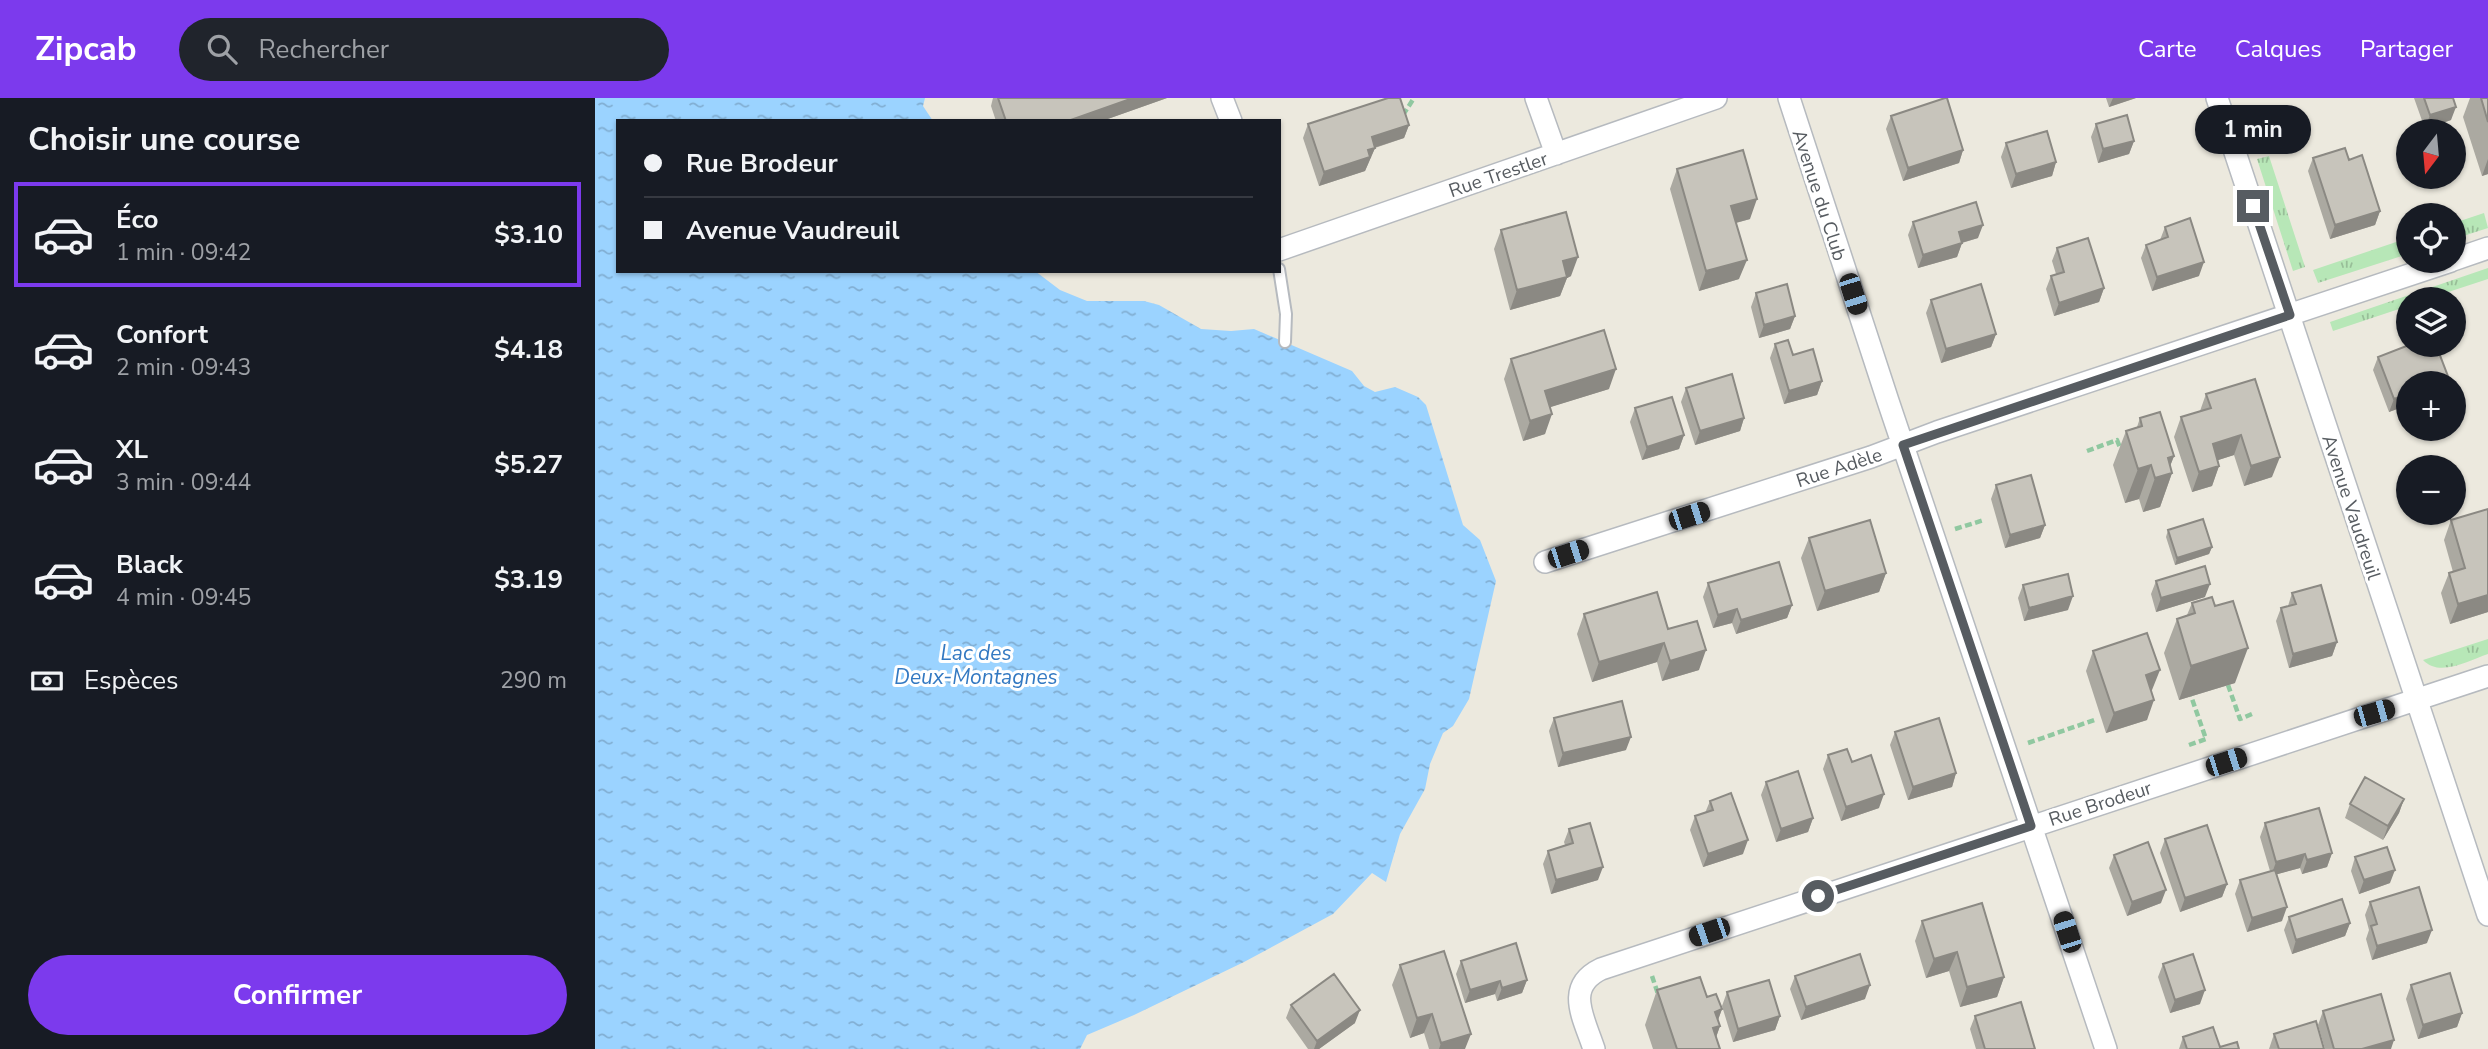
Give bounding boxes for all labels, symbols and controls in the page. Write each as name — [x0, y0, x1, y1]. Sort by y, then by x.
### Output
search box — [179, 18, 669, 81]
text: Zipcab — [35, 27, 137, 72]
icon: search — [203, 30, 241, 68]
text: Rechercher — [259, 32, 389, 67]
text: Carte — [2138, 33, 2197, 65]
text: Calques — [2235, 33, 2322, 65]
text: Partager — [2360, 33, 2453, 65]
callout: 1 min — [2195, 105, 2311, 154]
text: 1 min — [2223, 114, 2283, 145]
text: Choisir une course — [28, 118, 300, 161]
north arrow — [2396, 119, 2466, 189]
map controls — [2396, 119, 2466, 525]
street label: Avenue du Club — [1786, 126, 1852, 264]
text: Rue Brodeur — [686, 146, 838, 181]
street label: Rue Trestler — [1445, 146, 1552, 204]
route end — [2237, 190, 2269, 222]
text: Éco — [116, 202, 158, 237]
icon: car — [32, 203, 95, 266]
button: locate — [2396, 203, 2466, 273]
text: Avenue Vaudreuil — [686, 213, 899, 248]
text: $3.10 — [494, 217, 563, 252]
text: 1 min · 09:42 — [116, 237, 251, 268]
car — [1837, 271, 1870, 317]
button: layers — [2396, 287, 2466, 357]
text: Confort — [116, 317, 208, 352]
icon: car — [32, 318, 95, 381]
text: $4.18 — [494, 332, 563, 367]
text: 2 min · 09:43 — [116, 352, 251, 383]
button: + — [2396, 371, 2466, 441]
text: XL — [116, 432, 148, 467]
street label: Avenue Vaudreuil — [2315, 432, 2387, 583]
icon: car — [32, 433, 95, 496]
street label: Rue Adèle — [1793, 442, 1886, 494]
text: $5.27 — [494, 447, 563, 482]
button: − — [2396, 455, 2466, 525]
text: 3 min · 09:44 — [116, 467, 251, 498]
car — [1666, 500, 1713, 532]
car — [1545, 538, 1592, 570]
text: Black — [116, 547, 183, 582]
icon: car — [32, 548, 95, 611]
text: $3.19 — [494, 562, 563, 597]
text: 4 min · 09:45 — [116, 582, 251, 613]
water label: Lac des Deux-Montagnes — [894, 639, 1058, 691]
icon: cash — [28, 662, 66, 700]
text: Espèces — [84, 663, 179, 698]
text: 290 m — [500, 665, 567, 696]
car — [2351, 697, 2398, 729]
car — [2203, 746, 2250, 778]
street label: Rue Brodeur — [2045, 775, 2155, 833]
route start — [1802, 880, 1834, 912]
car — [2051, 909, 2084, 955]
car — [1686, 915, 1733, 949]
button: Confirmer — [28, 955, 567, 1035]

